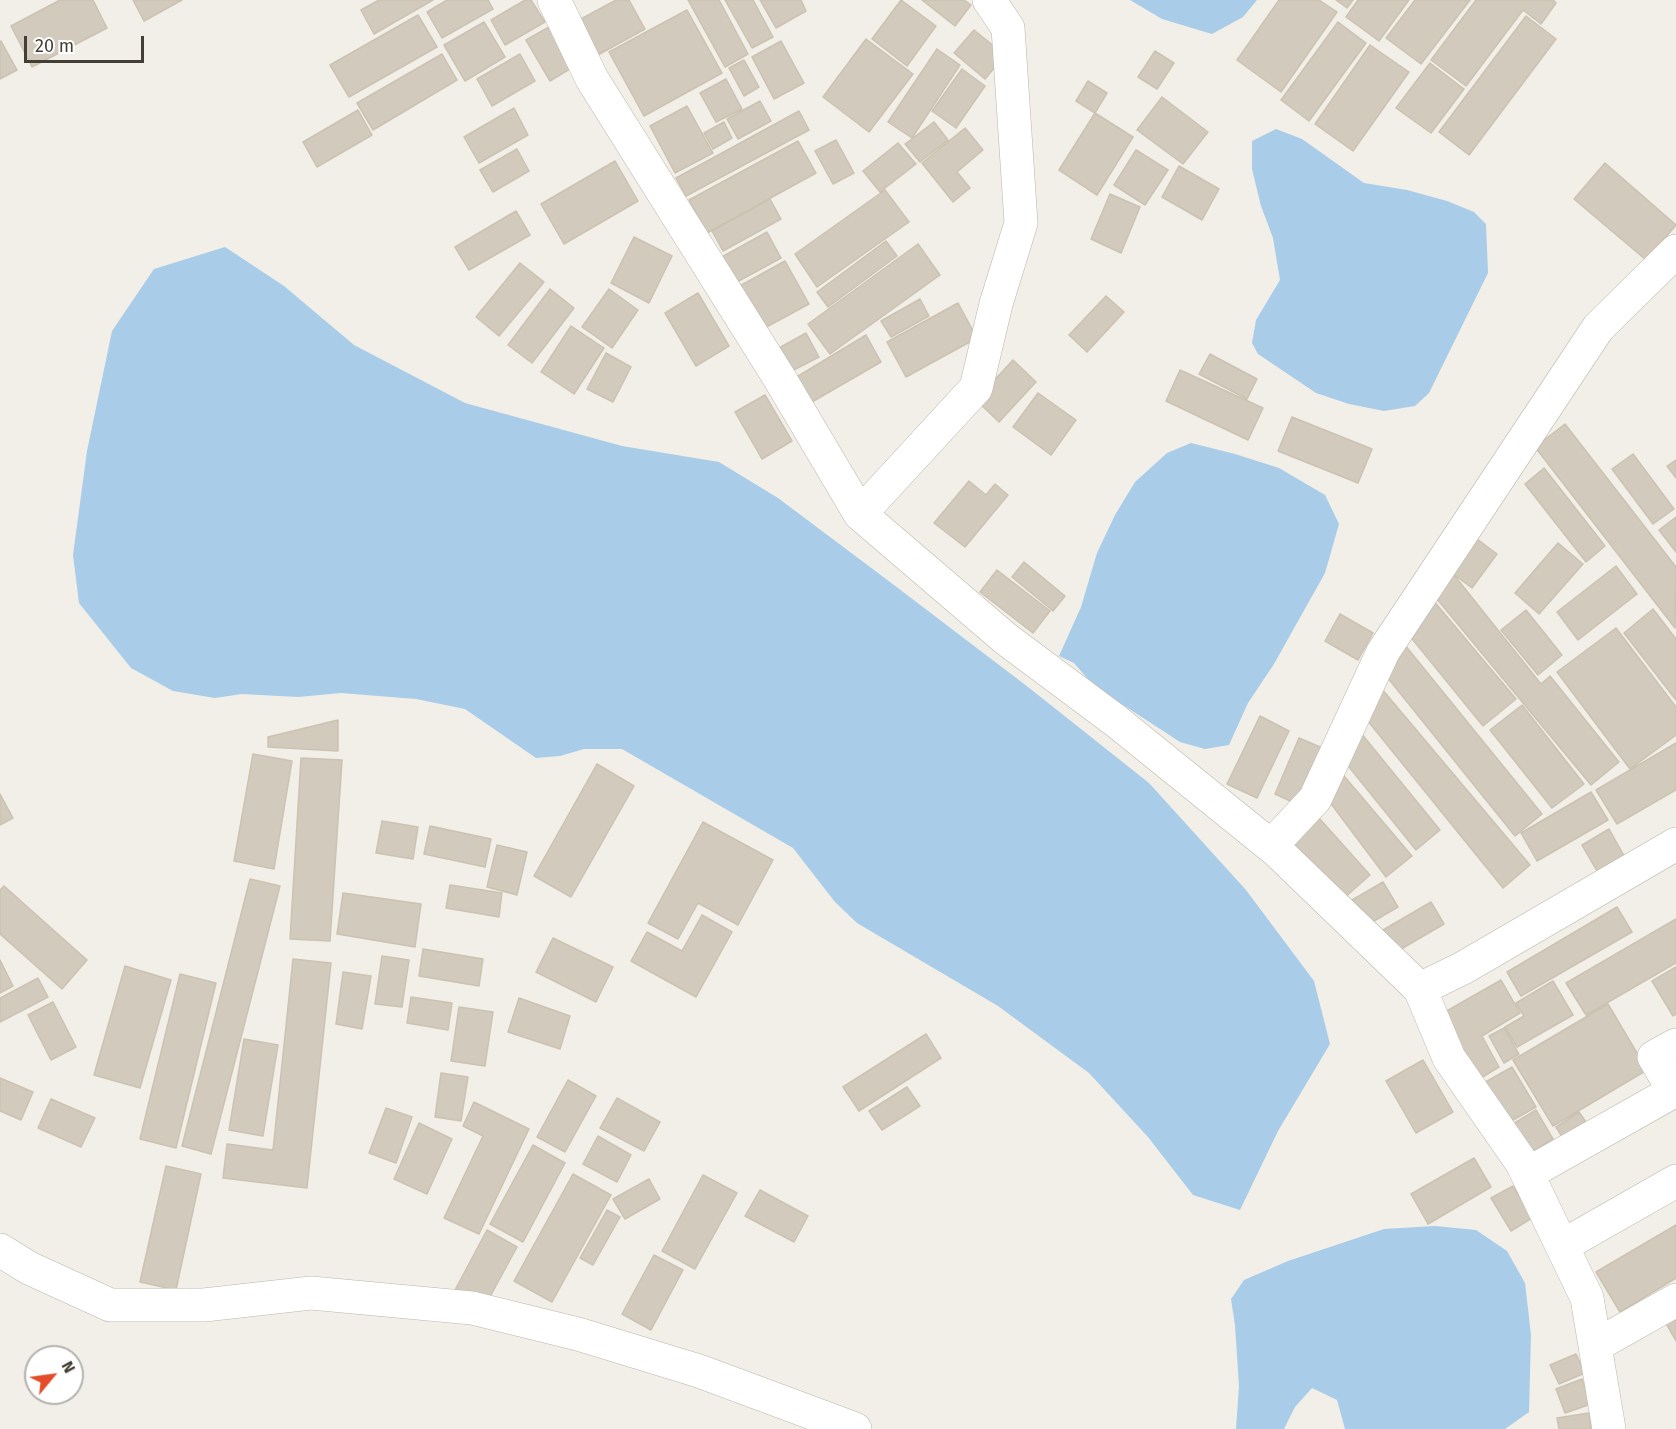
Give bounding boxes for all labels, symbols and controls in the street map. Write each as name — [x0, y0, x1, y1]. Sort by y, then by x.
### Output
scale bar — [27, 24, 147, 62]
text: 20 m — [35, 35, 74, 57]
north arrow — [24, 1345, 84, 1405]
text: N — [58, 1358, 79, 1376]

